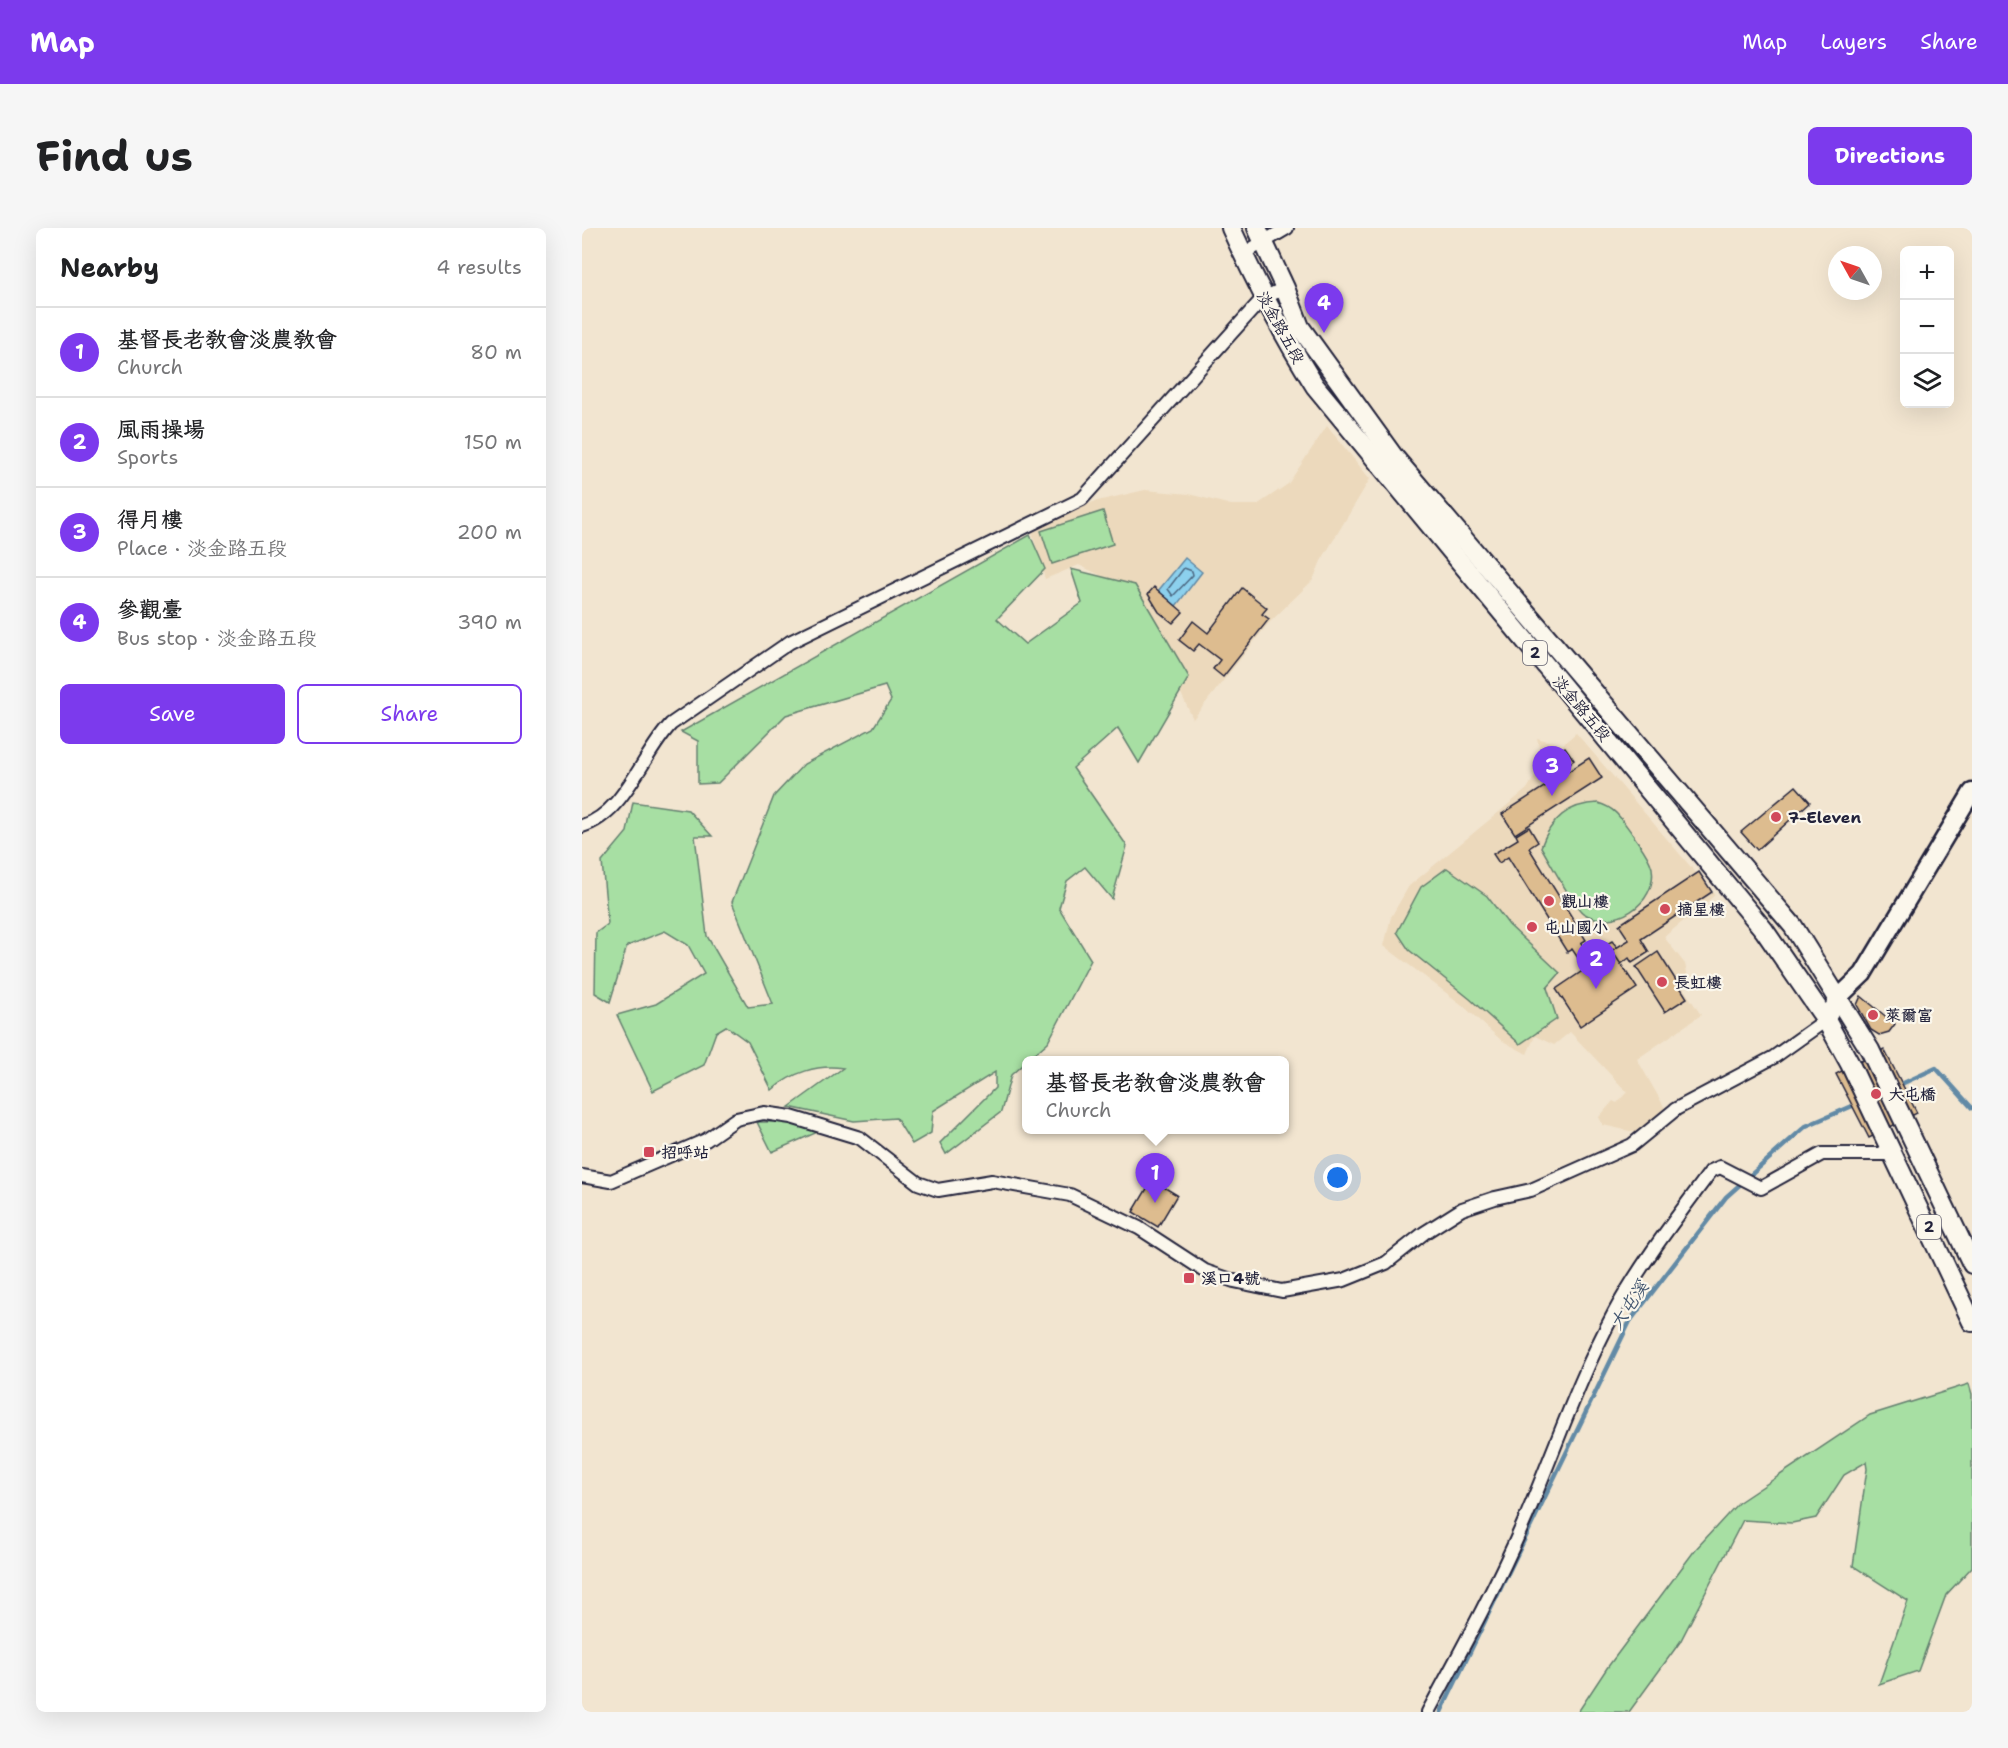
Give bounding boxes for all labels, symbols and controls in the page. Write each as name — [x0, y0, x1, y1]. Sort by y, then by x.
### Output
text: Map — [30, 23, 95, 61]
text: Map — [1742, 28, 1787, 56]
text: Layers — [1820, 28, 1887, 56]
text: Share — [1920, 28, 1978, 56]
button: Directions — [1808, 127, 1972, 185]
text: Find us — [36, 128, 193, 184]
north arrow — [1828, 246, 1882, 300]
map controls — [1900, 246, 1954, 408]
button: + — [1900, 246, 1954, 300]
text: Nearby — [60, 250, 159, 285]
text: 4 results — [436, 254, 522, 280]
pin: 4 — [1304, 284, 1344, 333]
street label: 淡金路五段 — [1252, 287, 1309, 367]
button: − — [1900, 300, 1954, 354]
text: 基督長老教會淡農教會 — [117, 325, 337, 354]
text: 1 — [75, 339, 84, 365]
text: 80 m — [470, 339, 522, 365]
text: Church — [117, 354, 183, 380]
button: layers — [1900, 354, 1954, 408]
text: 風雨操場 — [117, 415, 205, 444]
text: 2 — [73, 429, 87, 455]
text: 150 m — [464, 429, 522, 455]
text: Sports — [117, 444, 178, 470]
text: 得月樓 — [117, 505, 183, 534]
text: 3 — [73, 519, 87, 545]
text: 200 m — [457, 519, 522, 545]
text: Place · 淡金路五段 — [117, 535, 287, 561]
text: 參觀臺 — [117, 595, 183, 624]
text: 4 — [73, 609, 87, 635]
text: 390 m — [457, 609, 522, 635]
text: Bus stop · 淡金路五段 — [117, 625, 317, 651]
road number: 2 — [1523, 641, 1547, 665]
street label: 淡金路五段 — [1548, 671, 1615, 746]
button: Save — [60, 684, 285, 744]
button: Share — [297, 684, 522, 744]
pin: 3 — [1532, 746, 1572, 796]
place label: 7-Eleven — [1788, 807, 1861, 828]
marker: 7-Eleven — [1769, 810, 1783, 824]
place label: 觀山樓 — [1561, 891, 1609, 912]
marker: 觀山樓 — [1542, 894, 1556, 908]
place label: 摘星樓 — [1677, 899, 1725, 920]
marker: 摘星樓 — [1658, 902, 1672, 916]
place label: 屯山國小 — [1544, 917, 1608, 938]
marker: 屯山國小 — [1525, 920, 1539, 934]
pin: 2 — [1576, 940, 1616, 989]
place label: 長虹樓 — [1674, 972, 1722, 993]
marker: 長虹樓 — [1655, 975, 1669, 989]
place label: 萊爾富 — [1885, 1005, 1933, 1026]
marker: 萊爾富 — [1866, 1008, 1880, 1022]
popup — [1022, 1056, 1289, 1134]
text: 基督長老教會淡農教會 — [1045, 1068, 1266, 1097]
place label: 大屯橋 — [1888, 1084, 1936, 1105]
marker: 大屯橋 — [1869, 1087, 1883, 1101]
text: Church — [1045, 1097, 1112, 1123]
place label: 招呼站 — [661, 1142, 709, 1163]
marker: 招呼站 — [642, 1145, 656, 1159]
pin: 1 — [1136, 1154, 1174, 1203]
your location — [1323, 1163, 1352, 1192]
road number: 2 — [1917, 1215, 1941, 1239]
place label: 溪口4號 — [1201, 1268, 1260, 1289]
marker: 溪口4號 — [1182, 1271, 1196, 1285]
water label: 大屯溪 — [1604, 1275, 1655, 1334]

